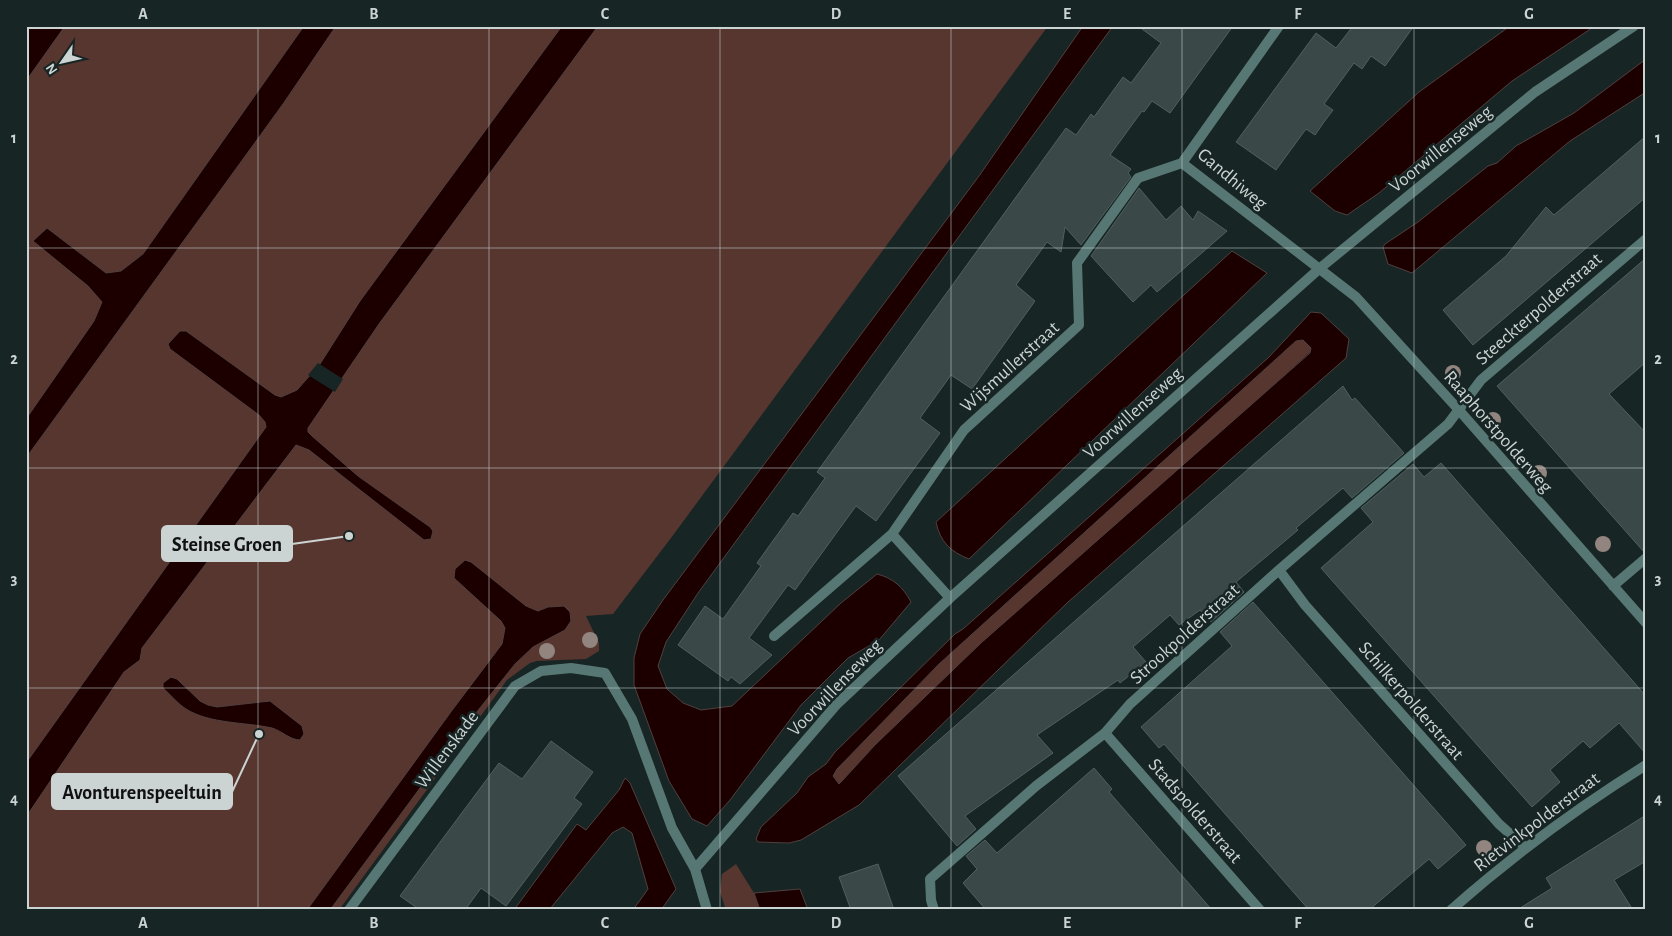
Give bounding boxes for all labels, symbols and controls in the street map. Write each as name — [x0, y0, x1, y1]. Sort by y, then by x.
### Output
text: A — [138, 6, 148, 22]
text: B — [369, 6, 379, 22]
text: C — [601, 6, 610, 22]
text: D — [831, 6, 842, 22]
text: E — [1063, 6, 1071, 22]
text: F — [1294, 6, 1302, 22]
text: G — [1524, 6, 1534, 22]
north arrow — [38, 38, 88, 88]
text: N — [44, 61, 61, 77]
street label: Voorwillenseweg — [1386, 102, 1497, 196]
text: 1 — [11, 130, 17, 146]
text: 1 — [1655, 130, 1661, 146]
street label: Gandhiweg — [1194, 145, 1271, 214]
street label: Steeckterpolderstraat — [1472, 249, 1606, 369]
street label: Wijsmullerstraat — [957, 318, 1063, 416]
text: 2 — [10, 351, 18, 367]
text: 2 — [1654, 351, 1662, 367]
street label: Voorwillenseweg — [1080, 363, 1187, 462]
street label: Raaphorstpolderweg — [1440, 367, 1556, 497]
callout: Steinse Groen — [162, 526, 292, 561]
text: Steinse Groen — [172, 535, 282, 555]
text: 3 — [11, 571, 18, 587]
text: 3 — [1655, 571, 1662, 587]
street label: Strookpolderstraat — [1127, 580, 1243, 688]
street label: Voorwillenseweg — [784, 636, 886, 740]
street label: Schilkerpolderstraat — [1355, 638, 1467, 764]
street label: Willenskade — [412, 707, 483, 792]
street label: Stadspolderstraat — [1144, 755, 1245, 867]
street label: Rietvinkpolderstraat — [1470, 769, 1603, 876]
callout: Avonturenspeeltuin — [52, 774, 232, 809]
text: Avonturenspeeltuin — [62, 783, 222, 803]
text: 4 — [10, 791, 18, 807]
text: 4 — [1654, 791, 1662, 807]
text: A — [138, 915, 148, 931]
text: B — [369, 915, 379, 931]
text: C — [601, 915, 610, 931]
text: D — [831, 915, 842, 931]
text: E — [1063, 915, 1071, 931]
text: F — [1294, 915, 1302, 931]
text: G — [1524, 915, 1534, 931]

